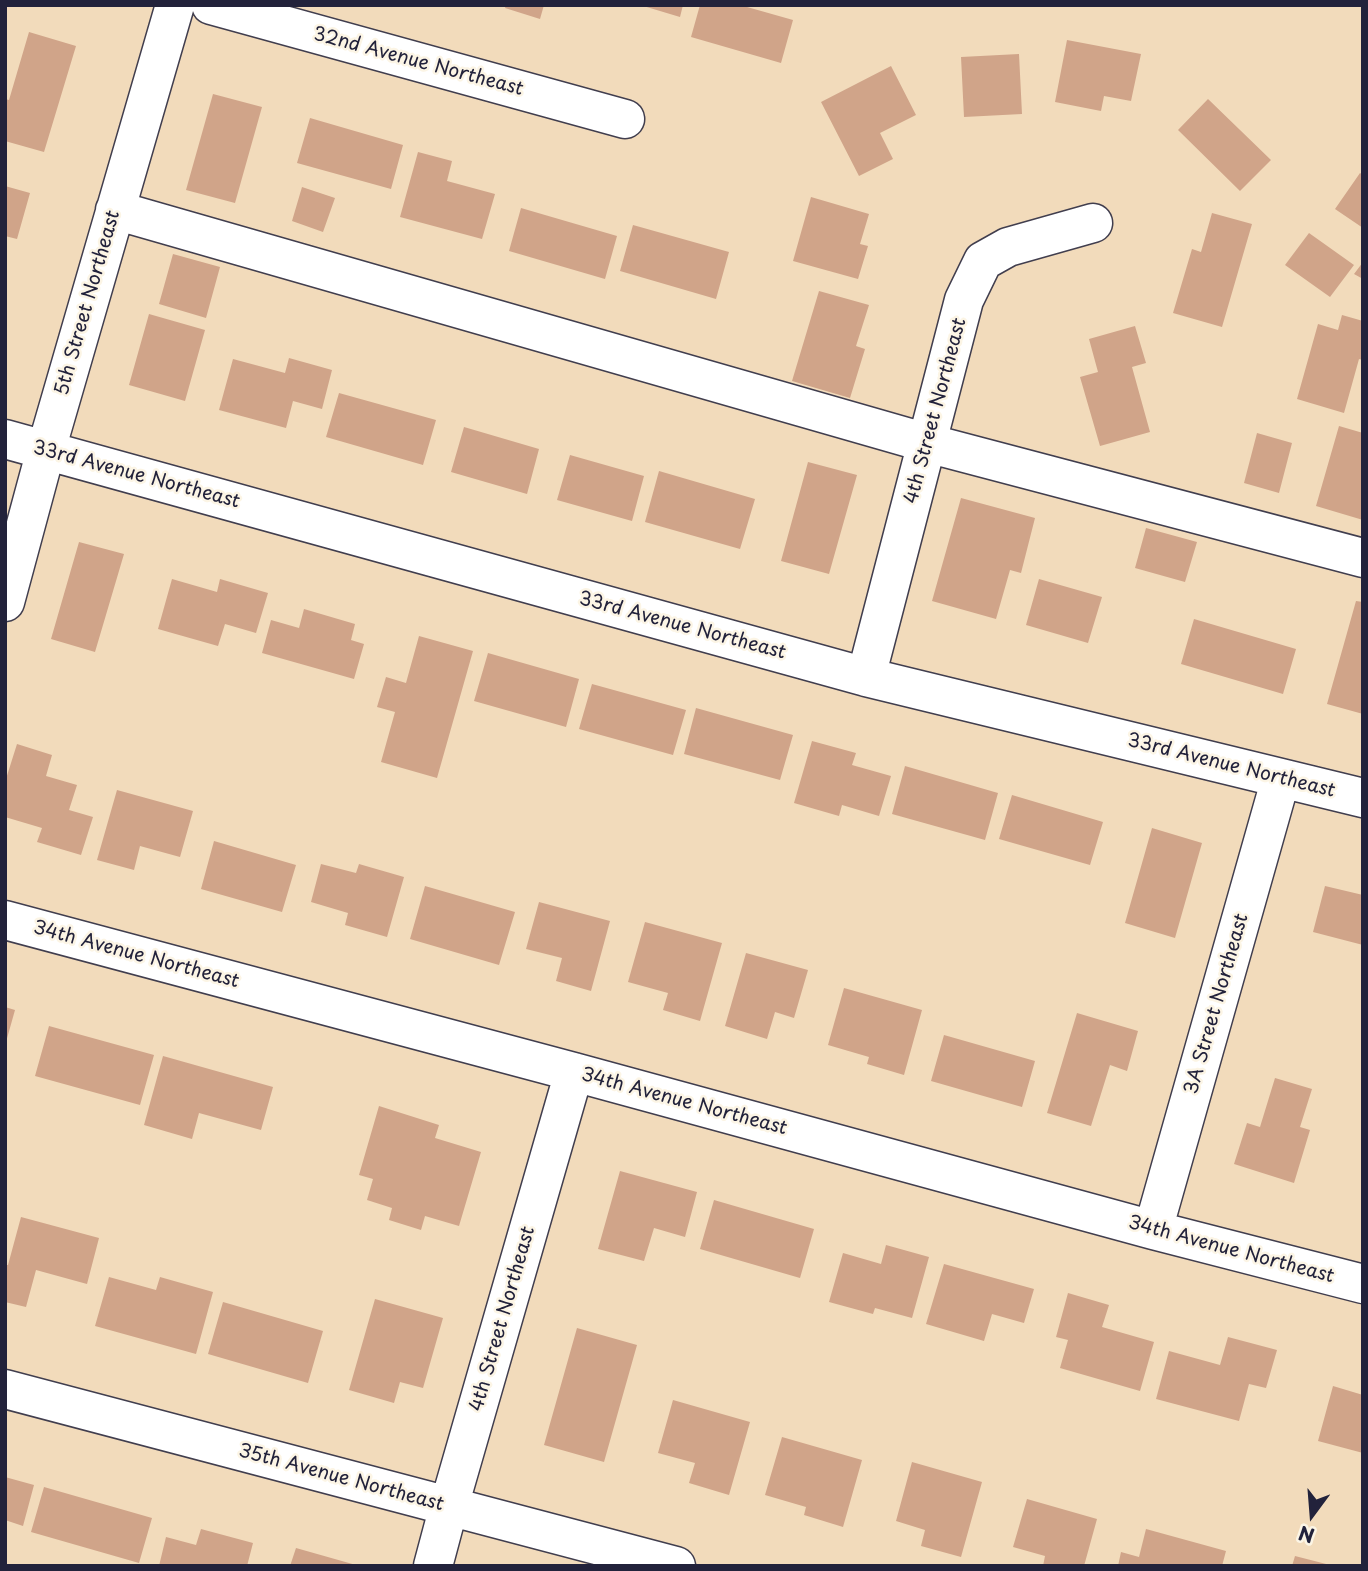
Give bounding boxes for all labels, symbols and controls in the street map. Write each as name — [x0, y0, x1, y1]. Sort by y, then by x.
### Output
street label: 32nd Avenue Northeast — [310, 23, 526, 101]
street label: 5th Street Northeast — [51, 208, 125, 398]
street label: 4th Street Northeast — [900, 316, 972, 506]
street label: 33rd Avenue Northeast — [30, 436, 242, 514]
street label: 33rd Avenue Northeast — [576, 587, 788, 665]
street label: 33rd Avenue Northeast — [1125, 729, 1337, 803]
street label: 3A Street Northeast — [1180, 911, 1254, 1097]
street label: 34th Avenue Northeast — [31, 917, 241, 993]
street label: 34th Avenue Northeast — [579, 1064, 789, 1140]
street label: 34th Avenue Northeast — [1126, 1212, 1336, 1288]
street label: 4th Street Northeast — [466, 1224, 540, 1414]
street label: 35th Avenue Northeast — [236, 1440, 446, 1516]
north arrow — [1277, 1480, 1347, 1550]
text: N — [1295, 1520, 1317, 1551]

